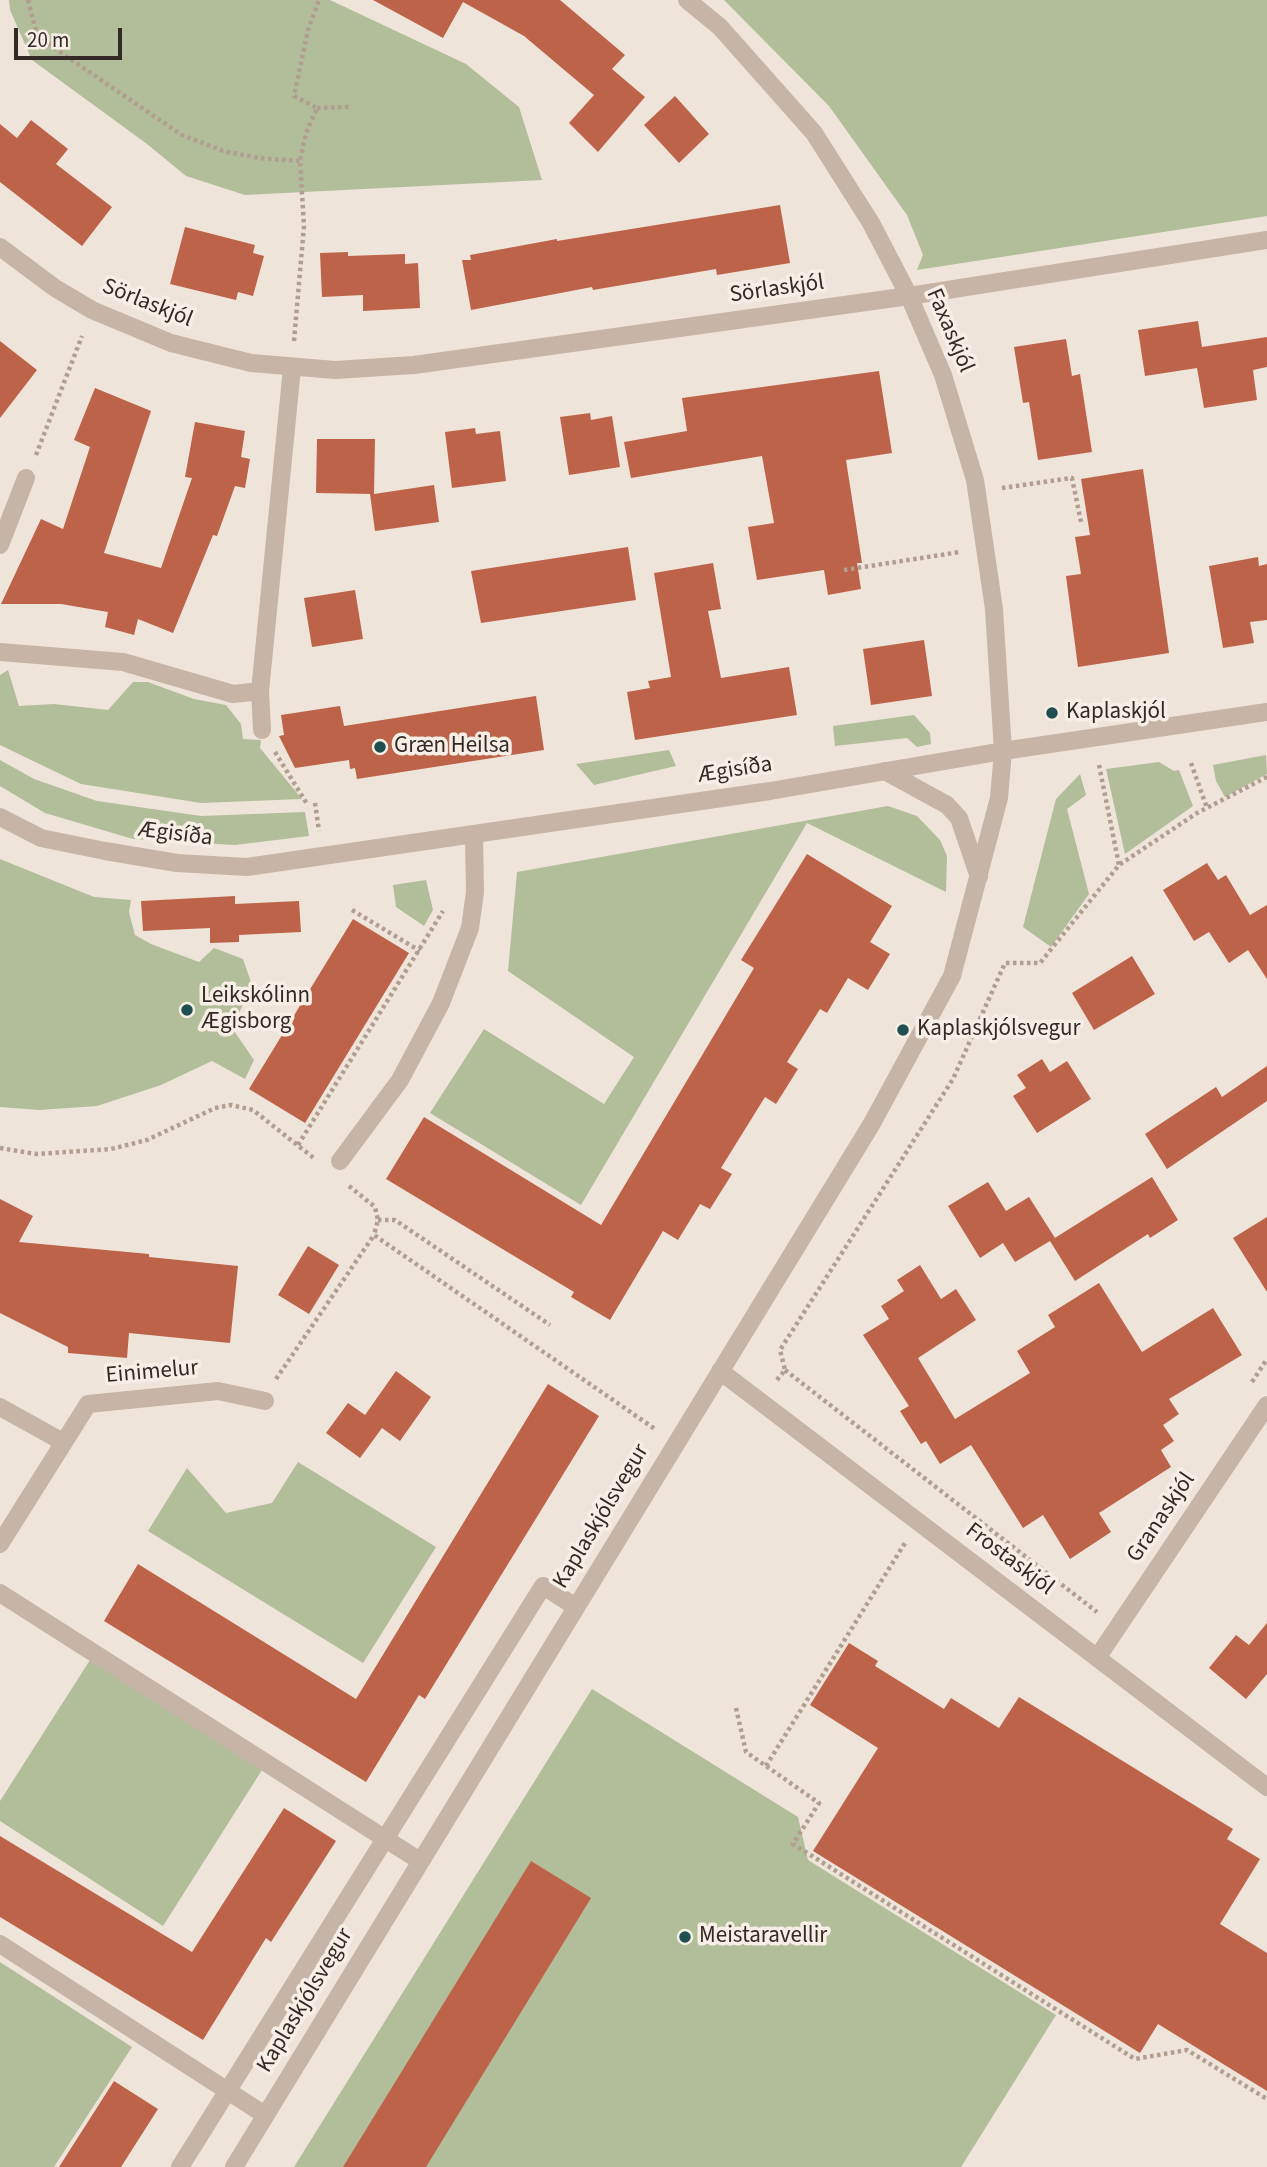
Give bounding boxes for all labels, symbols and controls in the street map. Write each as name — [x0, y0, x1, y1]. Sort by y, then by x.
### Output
scale bar — [18, 14, 126, 58]
text: 20 m — [27, 25, 69, 55]
street label: Sörlaskjól — [728, 270, 826, 310]
street label: Sörlaskjól — [98, 273, 196, 335]
street label: Faxaskjól — [919, 285, 979, 377]
place label: Kaplaskjól — [1066, 699, 1166, 727]
marker: Kaplaskjól — [1044, 705, 1060, 721]
place label: Græn Heilsa — [394, 733, 510, 761]
marker: Græn Heilsa — [372, 739, 388, 755]
street label: Ægisíða — [696, 751, 774, 791]
street label: Ægisíða — [136, 817, 214, 853]
place label: Leikskólinn Ægisborg — [201, 983, 310, 1037]
marker: Leikskólinn Ægisborg — [179, 1002, 195, 1018]
place label: Kaplaskjólsvegur — [917, 1016, 1080, 1044]
marker: Kaplaskjólsvegur — [895, 1022, 911, 1038]
street label: Einimelur — [105, 1355, 199, 1391]
street label: Kaplaskjólsvegur — [548, 1440, 656, 1594]
street label: Granaskjól — [1122, 1468, 1202, 1568]
street label: Frostaskjól — [959, 1518, 1059, 1602]
place label: Meistaravellir — [699, 1923, 827, 1951]
street label: Kaplaskjólsvegur — [252, 1924, 360, 2078]
marker: Meistaravellir — [677, 1929, 693, 1945]

